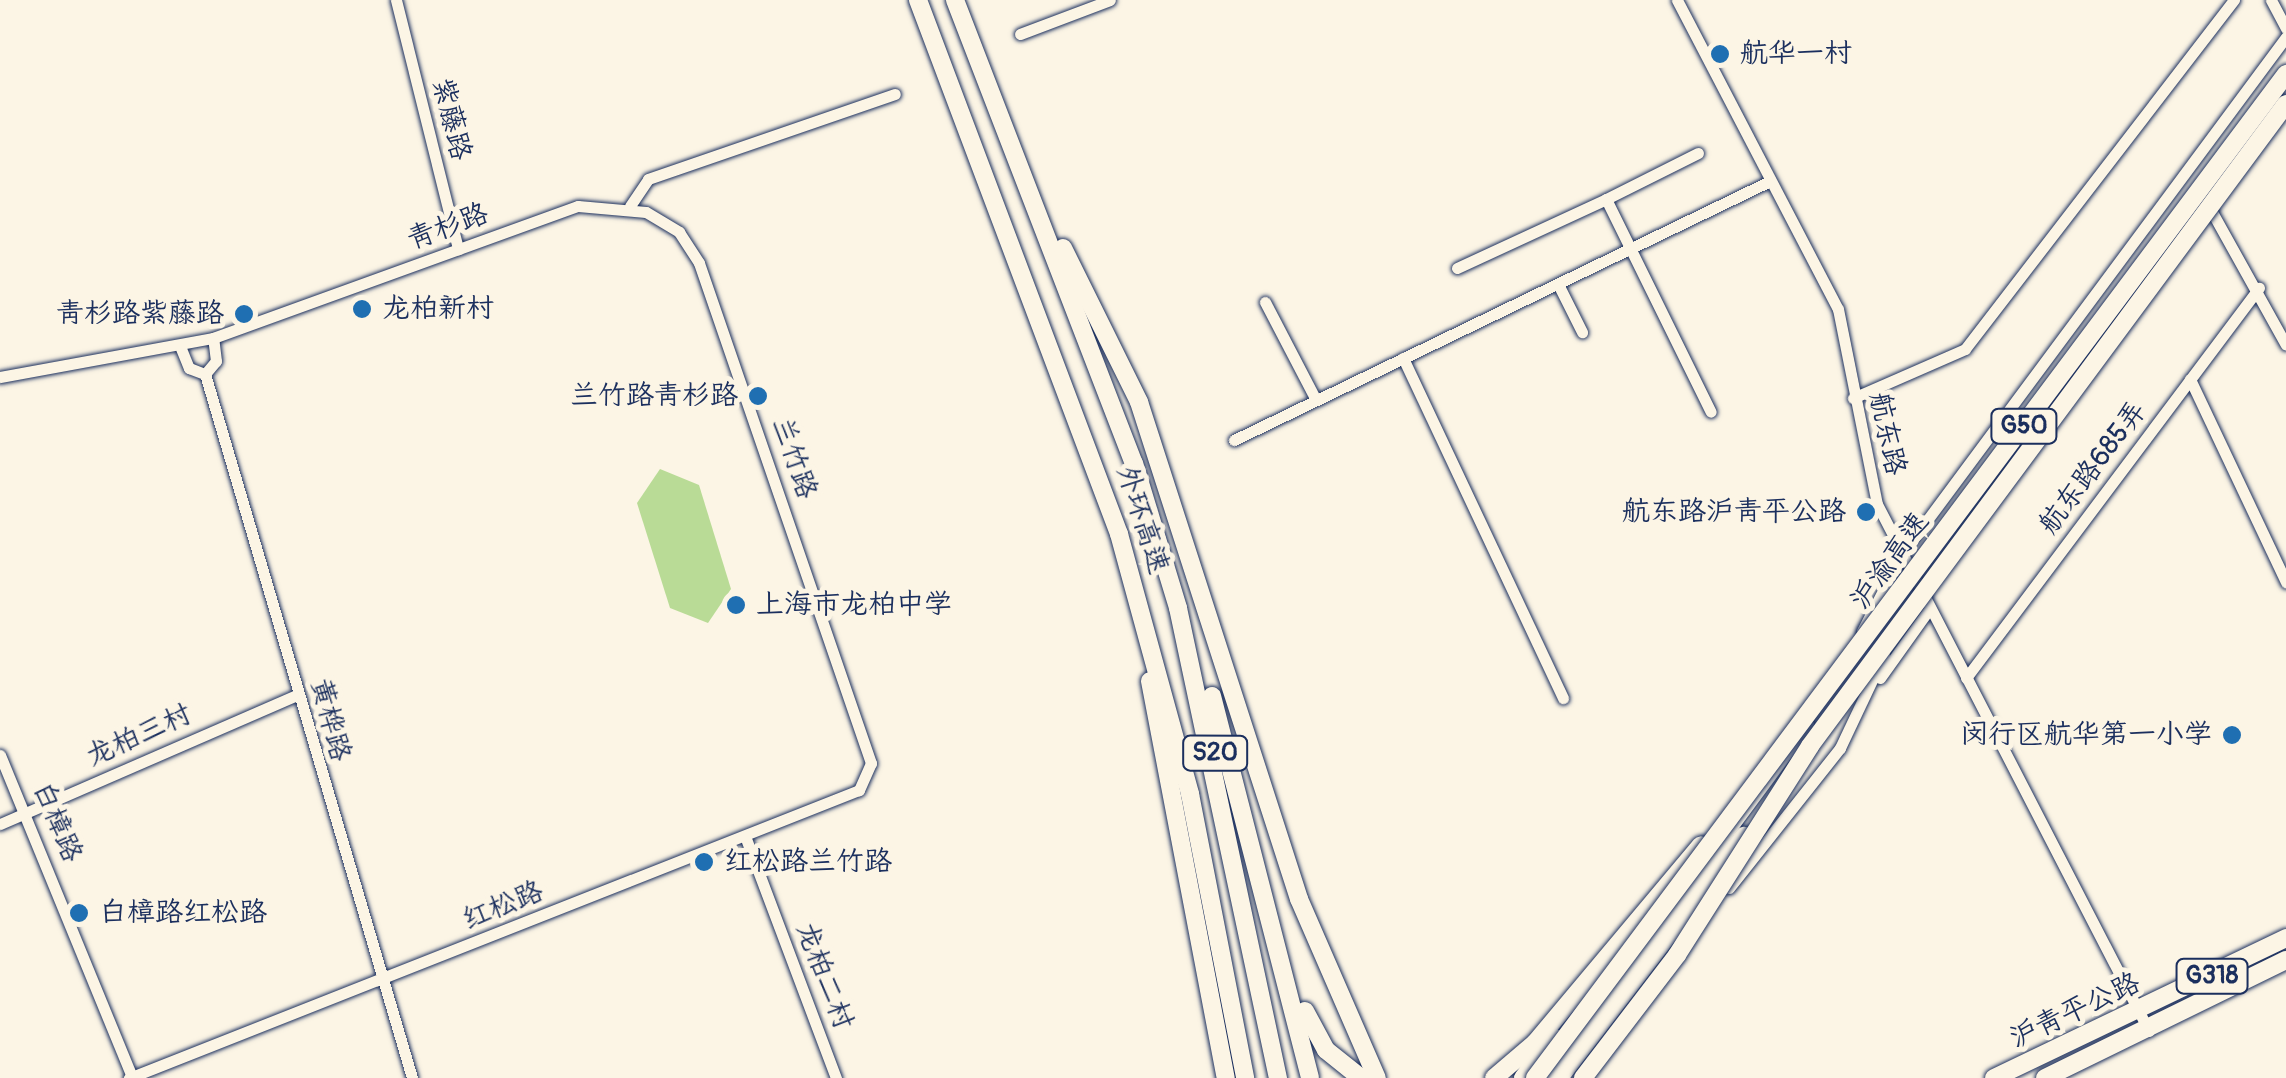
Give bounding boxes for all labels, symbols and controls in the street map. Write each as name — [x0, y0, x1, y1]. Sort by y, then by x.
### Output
place label: 航华一村 — [1740, 37, 1852, 71]
marker: 航华一村 — [1709, 43, 1731, 65]
street label: 紫藤路 — [425, 74, 477, 164]
street label: 青杉路 — [403, 197, 493, 257]
place label: 龙柏新村 — [382, 292, 494, 326]
place label: 青杉路紫藤路 — [56, 297, 224, 331]
marker: 龙柏新村 — [351, 298, 373, 320]
marker: 青杉路紫藤路 — [233, 303, 255, 325]
place label: 兰竹路青杉路 — [570, 379, 738, 413]
marker: 兰竹路青杉路 — [747, 385, 769, 407]
street label: 航东路 — [1862, 389, 1912, 479]
street label: 航东路685弄 — [2032, 395, 2154, 541]
road number: G50 — [1989, 406, 2059, 446]
street label: 兰竹路 — [764, 413, 824, 503]
street label: 外环高速 — [1109, 462, 1175, 578]
place label: 航东路沪青平公路 — [1622, 495, 1846, 529]
marker: 航东路沪青平公路 — [1855, 501, 1877, 523]
street label: 沪渝高速 — [1843, 506, 1937, 616]
place label: 上海市龙柏中学 — [756, 588, 952, 622]
marker: 上海市龙柏中学 — [725, 594, 747, 616]
street label: 黄桦路 — [303, 675, 357, 765]
street label: 龙柏三村 — [81, 698, 197, 774]
place label: 闵行区航华第一小学 — [1960, 718, 2212, 752]
marker: 闵行区航华第一小学 — [2221, 724, 2243, 746]
road number: S20 — [1180, 733, 1250, 773]
street label: 白樟路 — [25, 777, 89, 867]
place label: 红松路兰竹路 — [724, 845, 892, 879]
marker: 红松路兰竹路 — [693, 851, 715, 873]
street label: 红松路 — [458, 875, 548, 937]
place label: 白樟路红松路 — [99, 896, 267, 930]
marker: 白樟路红松路 — [68, 902, 90, 924]
street label: 龙柏二村 — [788, 918, 860, 1034]
road number: G318 — [2174, 956, 2250, 996]
street label: 沪青平公路 — [2004, 966, 2146, 1056]

